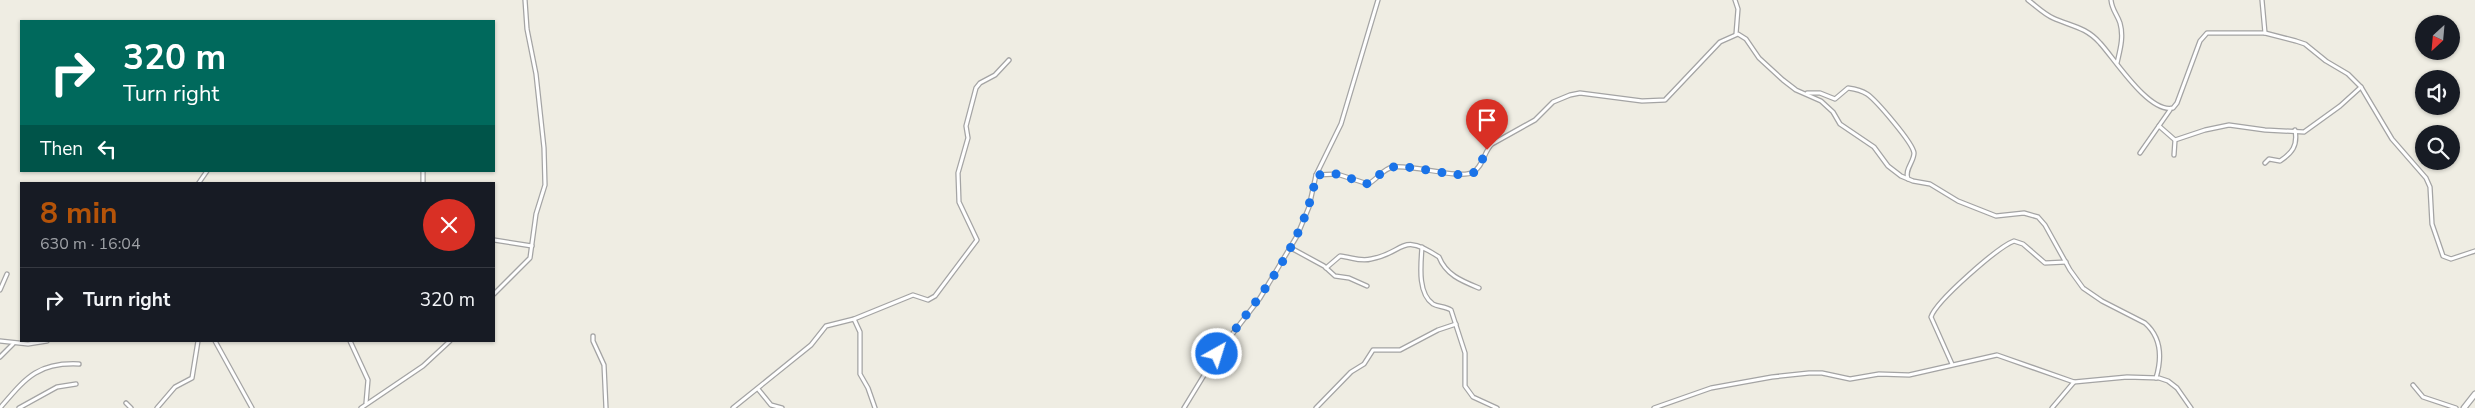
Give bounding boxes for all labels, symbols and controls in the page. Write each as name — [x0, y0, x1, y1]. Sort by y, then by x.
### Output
north arrow — [2415, 15, 2460, 60]
map controls — [2415, 15, 2460, 170]
text: 320 m — [123, 34, 226, 81]
icon: right — [40, 40, 105, 105]
button: sound — [2415, 70, 2460, 115]
text: Turn right — [123, 79, 219, 109]
pin — [1466, 99, 1508, 150]
icon: arrive — [1473, 106, 1501, 134]
button: search — [2415, 125, 2460, 170]
icon: left — [93, 135, 121, 163]
text: Then — [40, 136, 83, 162]
text: 8 min — [40, 193, 118, 234]
button: close — [423, 199, 475, 251]
text: 630 m · 16:04 — [40, 233, 141, 255]
icon: right — [40, 286, 68, 314]
text: Turn right — [83, 287, 170, 313]
text: 320 m — [420, 287, 475, 313]
position arrow — [1190, 327, 1242, 379]

